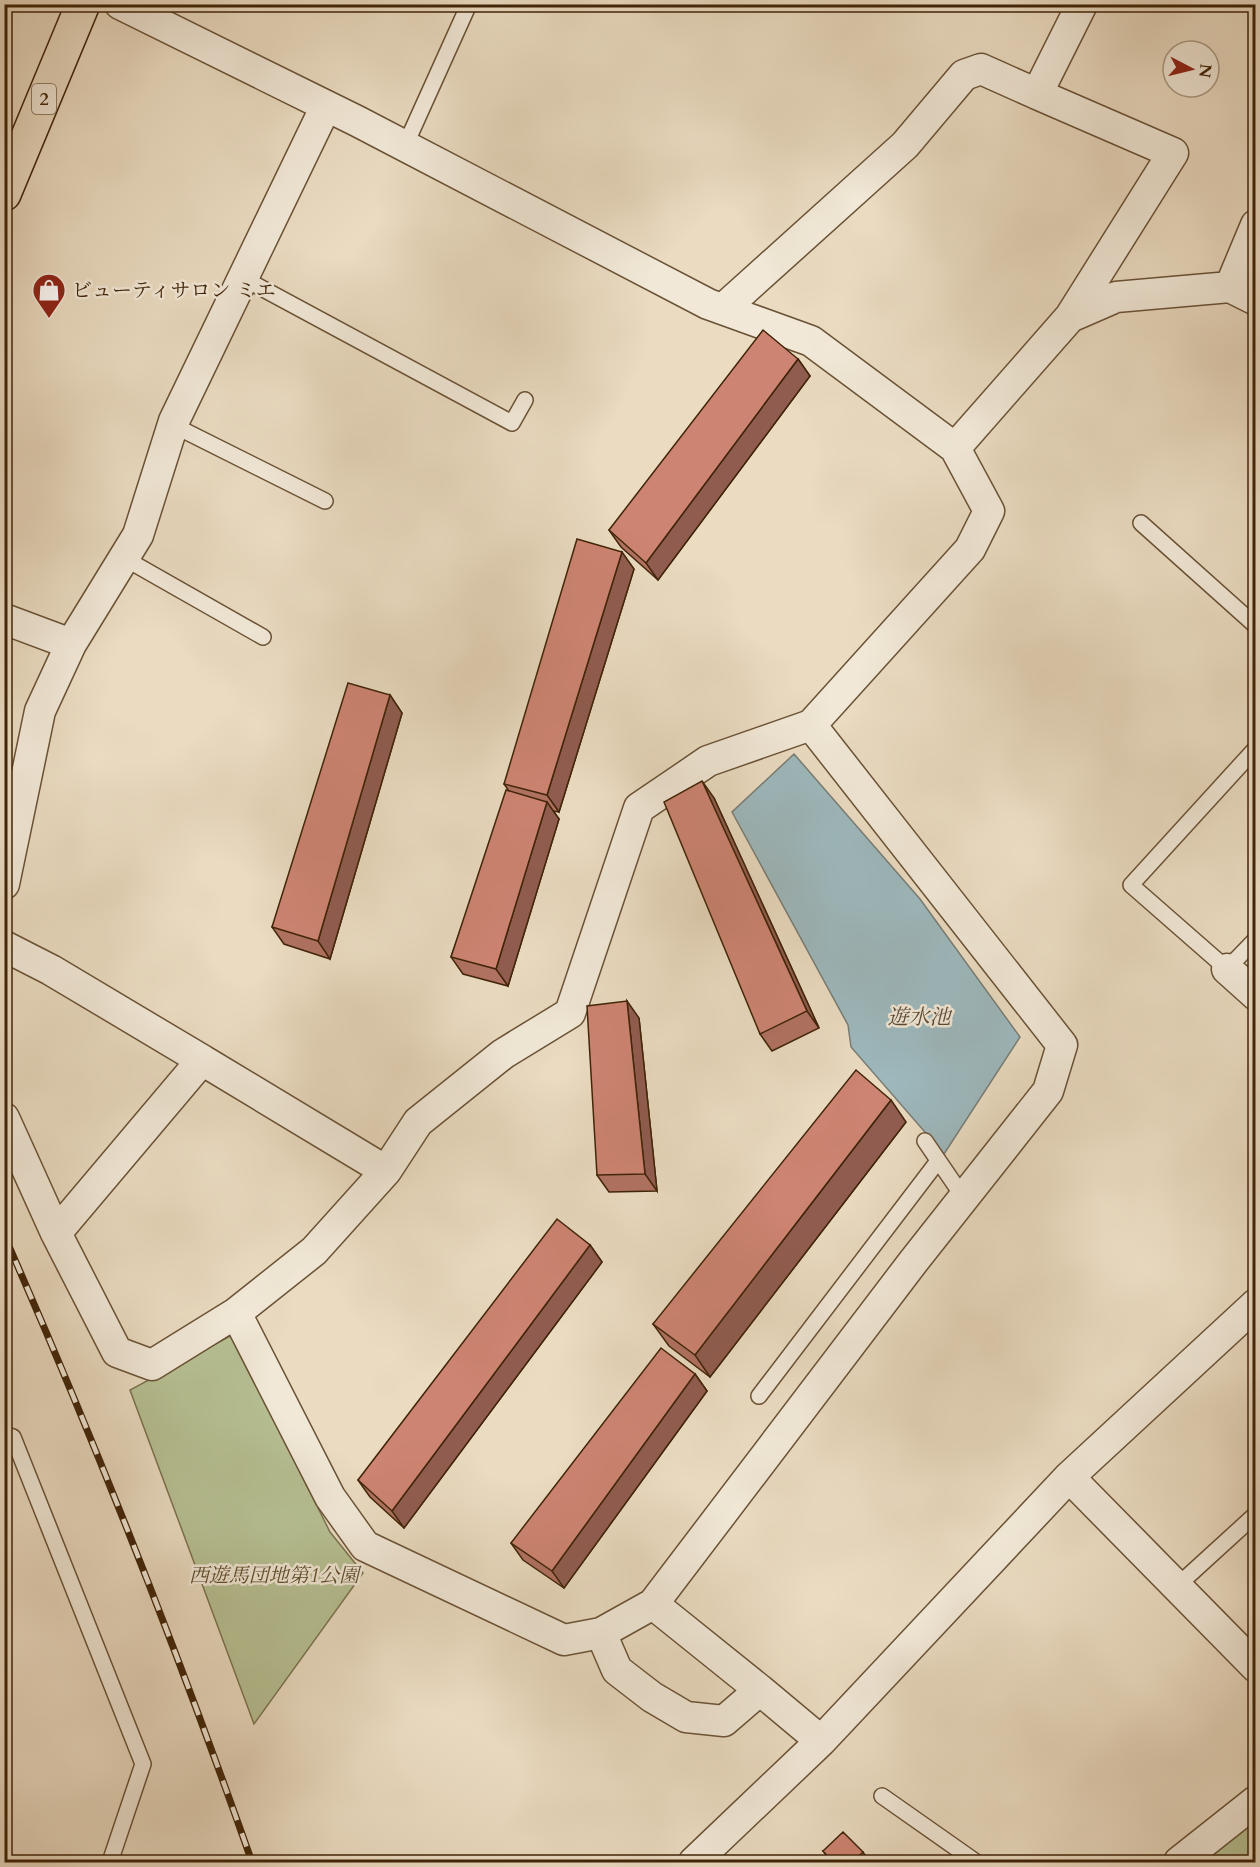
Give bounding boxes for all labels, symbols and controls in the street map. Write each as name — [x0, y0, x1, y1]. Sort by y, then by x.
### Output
north arrow — [1161, 39, 1221, 99]
text: N — [1193, 62, 1217, 79]
road number: 2 — [32, 84, 56, 114]
shop icon: ビューティサロン ミエ — [31, 272, 67, 319]
place label: ビューティサロン ミエ — [72, 277, 276, 304]
water label: 遊水池 — [888, 1003, 952, 1032]
park label: 西遊馬団地第1公園 — [189, 1562, 362, 1589]

